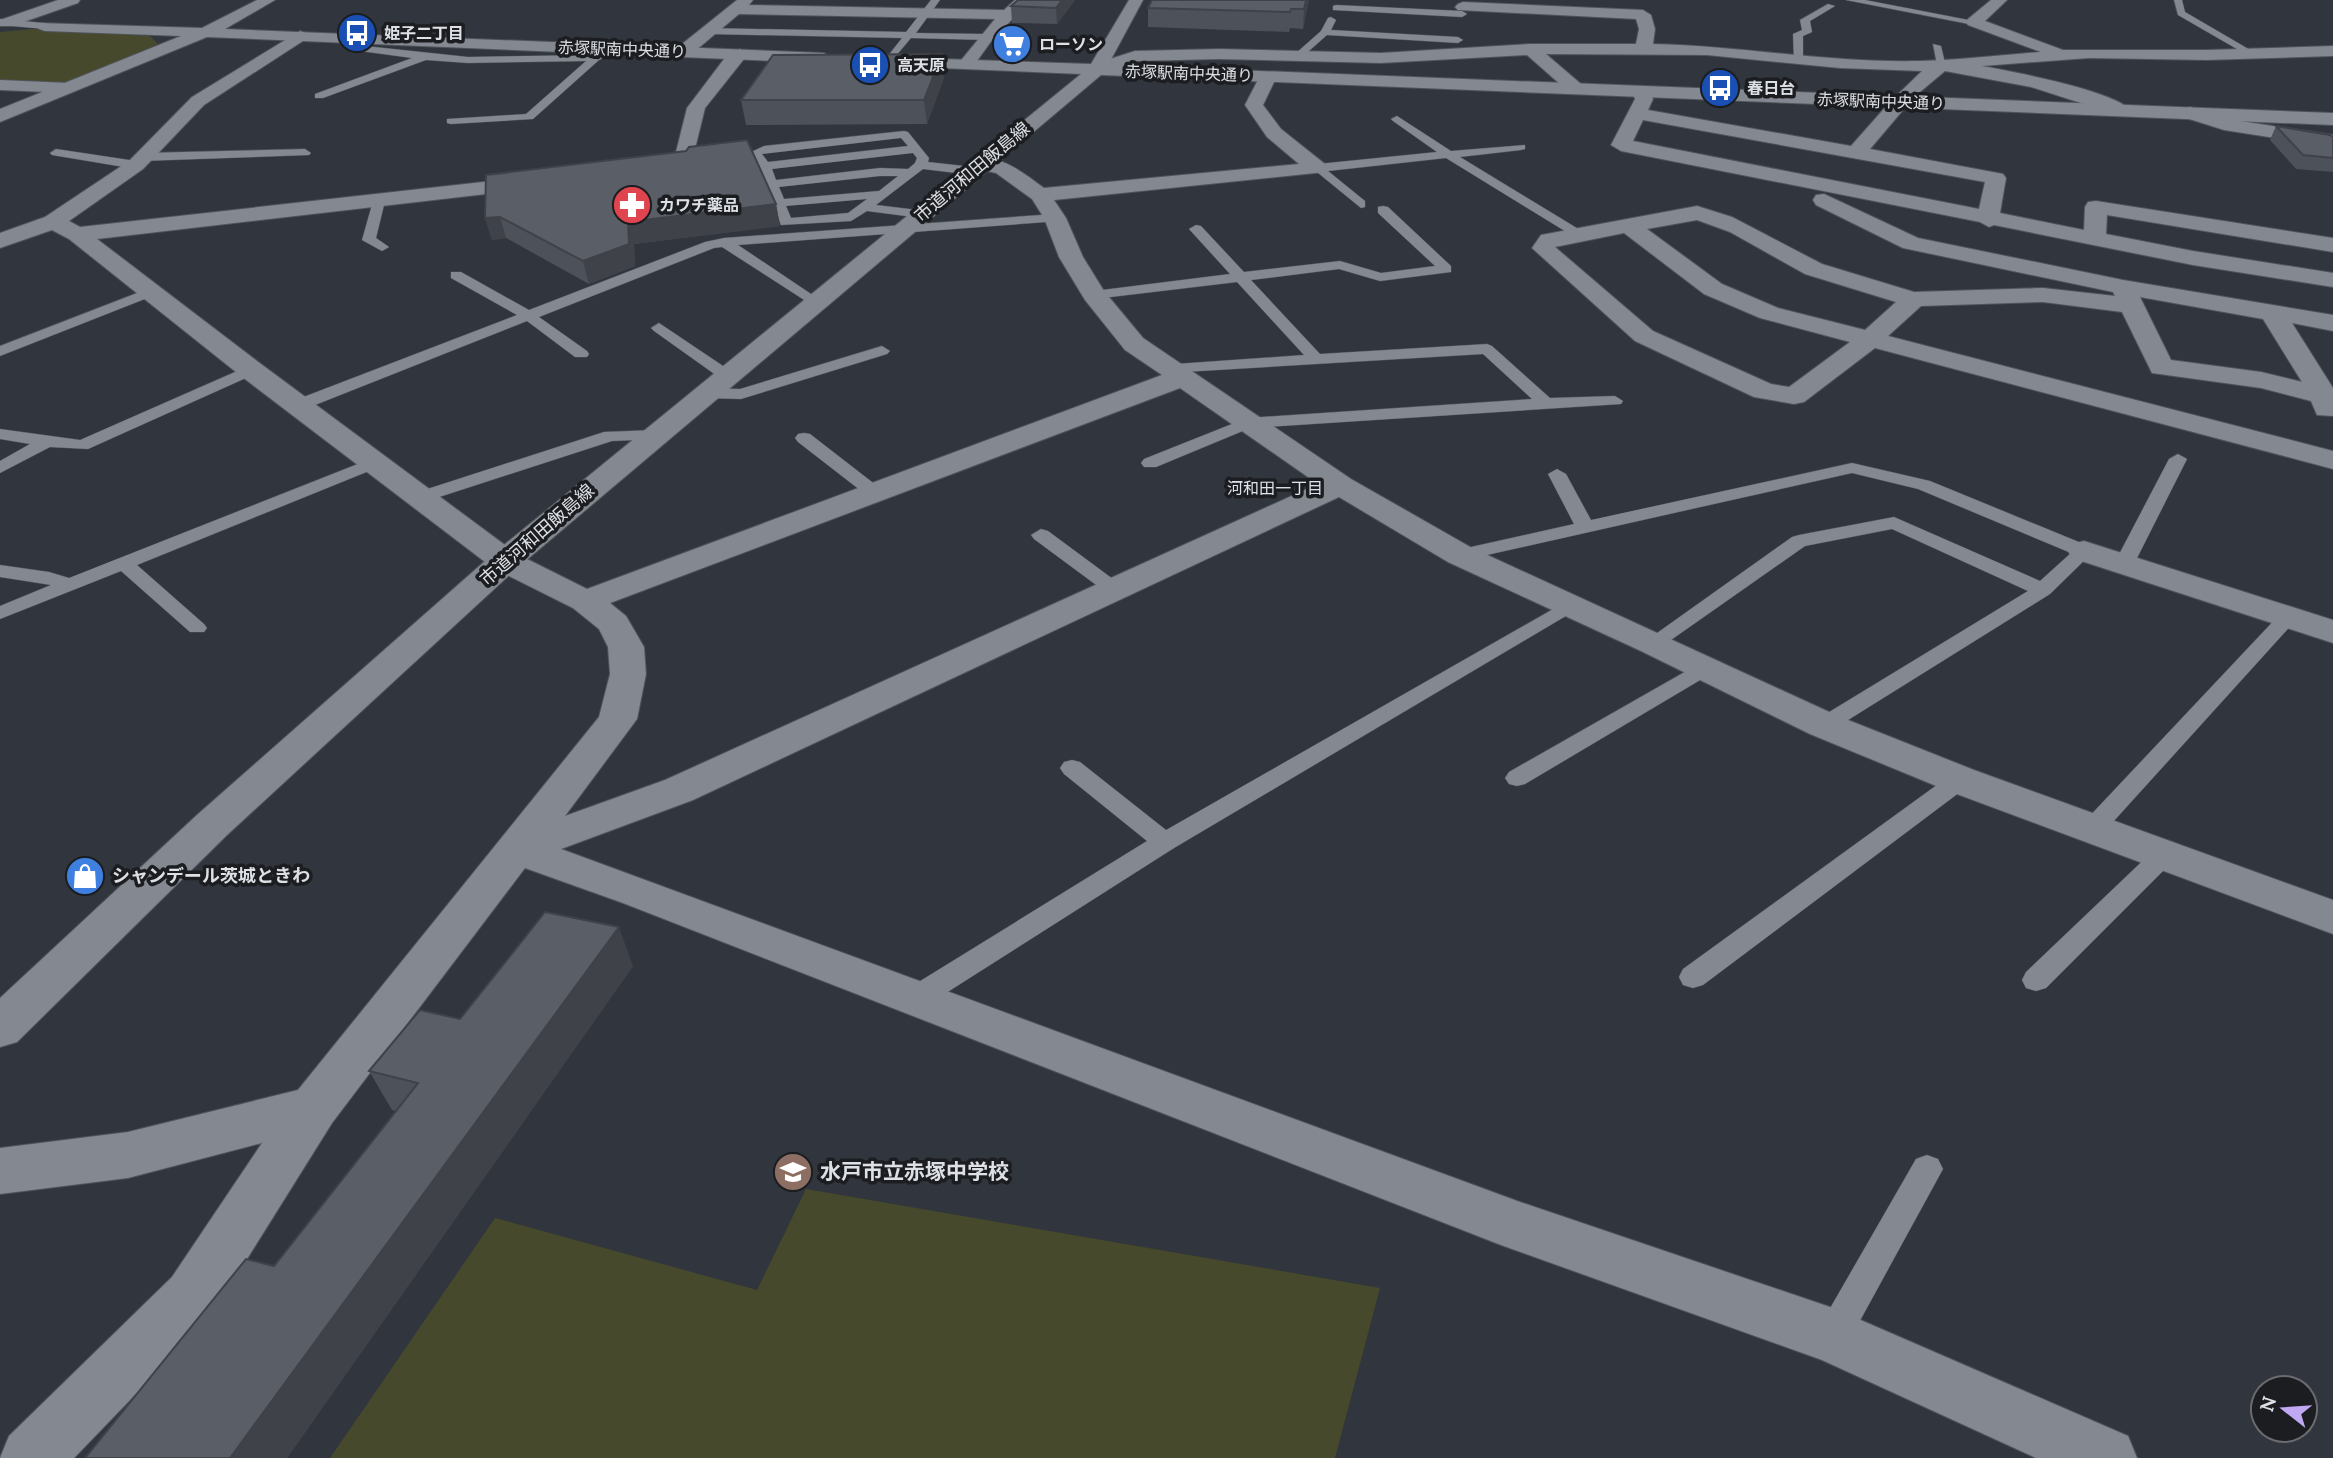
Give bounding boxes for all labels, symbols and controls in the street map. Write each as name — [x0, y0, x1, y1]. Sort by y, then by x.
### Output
bus stop icon: 姫子二丁目 — [336, 12, 378, 54]
place label: 姫子二丁目 — [384, 23, 464, 43]
supermarket icon: ローソン — [991, 23, 1033, 65]
place label: ローソン — [1039, 34, 1103, 54]
street label: 赤塚駅南中央通り — [558, 37, 686, 61]
bus stop icon: 高天原 — [849, 44, 891, 86]
place label: 高天原 — [897, 55, 945, 75]
street label: 赤塚駅南中央通り — [1125, 61, 1253, 85]
bus stop icon: 春日台 — [1699, 67, 1741, 109]
place label: 春日台 — [1747, 78, 1795, 98]
street label: 赤塚駅南中央通り — [1817, 89, 1945, 113]
street label: 市道河和田飯島線 — [909, 117, 1034, 227]
pharmacy icon: カワチ薬品 — [611, 184, 653, 226]
place label: カワチ薬品 — [659, 195, 739, 215]
district label: 河和田一丁目 — [1227, 478, 1323, 498]
street label: 市道河和田飯島線 — [475, 479, 599, 591]
shop icon: シャンデール茨城ときわ — [64, 855, 106, 897]
place label: シャンデール茨城ときわ — [112, 864, 310, 887]
school or university icon: 水戸市立赤塚中学校 — [772, 1151, 814, 1193]
place label: 水戸市立赤塚中学校 — [820, 1158, 1009, 1185]
north arrow — [2249, 1374, 2319, 1444]
text: N — [2254, 1393, 2281, 1415]

